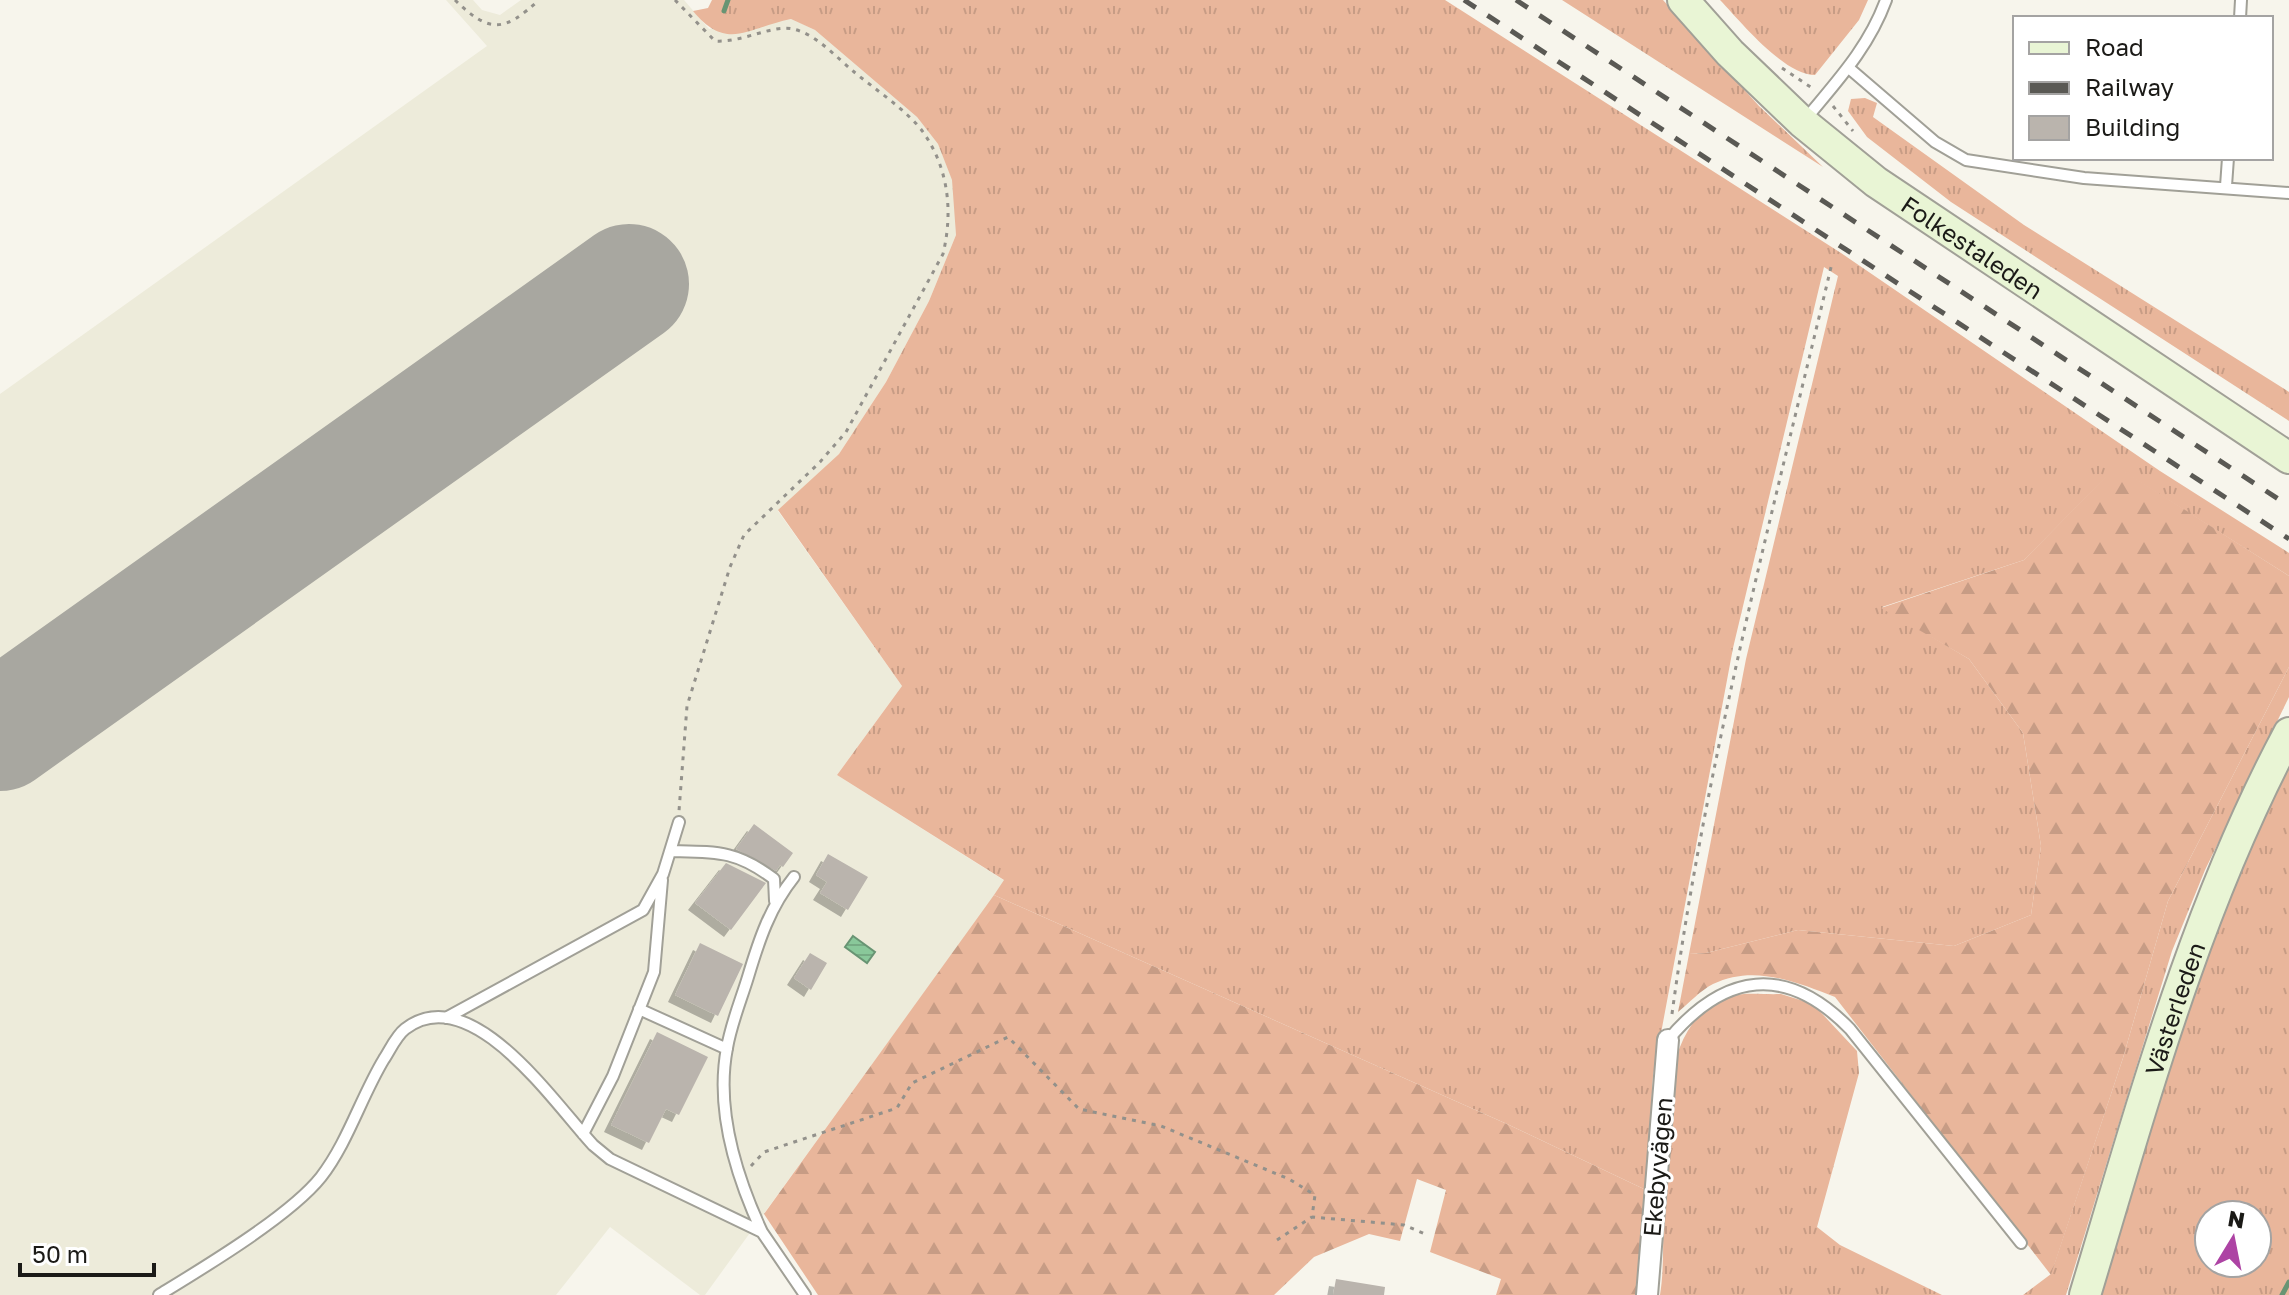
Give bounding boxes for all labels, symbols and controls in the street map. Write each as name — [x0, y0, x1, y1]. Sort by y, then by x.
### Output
legend — [2013, 16, 2273, 160]
text: Road — [2085, 32, 2144, 61]
text: Railway — [2085, 72, 2174, 101]
text: Building — [2085, 112, 2180, 141]
street label: Folkestaleden — [1896, 189, 2049, 304]
street label: Västerleden — [2138, 938, 2210, 1079]
street label: Ekebyvägen — [1636, 1096, 1678, 1238]
north arrow — [2193, 1199, 2273, 1279]
text: N — [2226, 1204, 2247, 1234]
scale bar — [20, 1227, 154, 1277]
text: 50 m — [32, 1239, 88, 1268]

